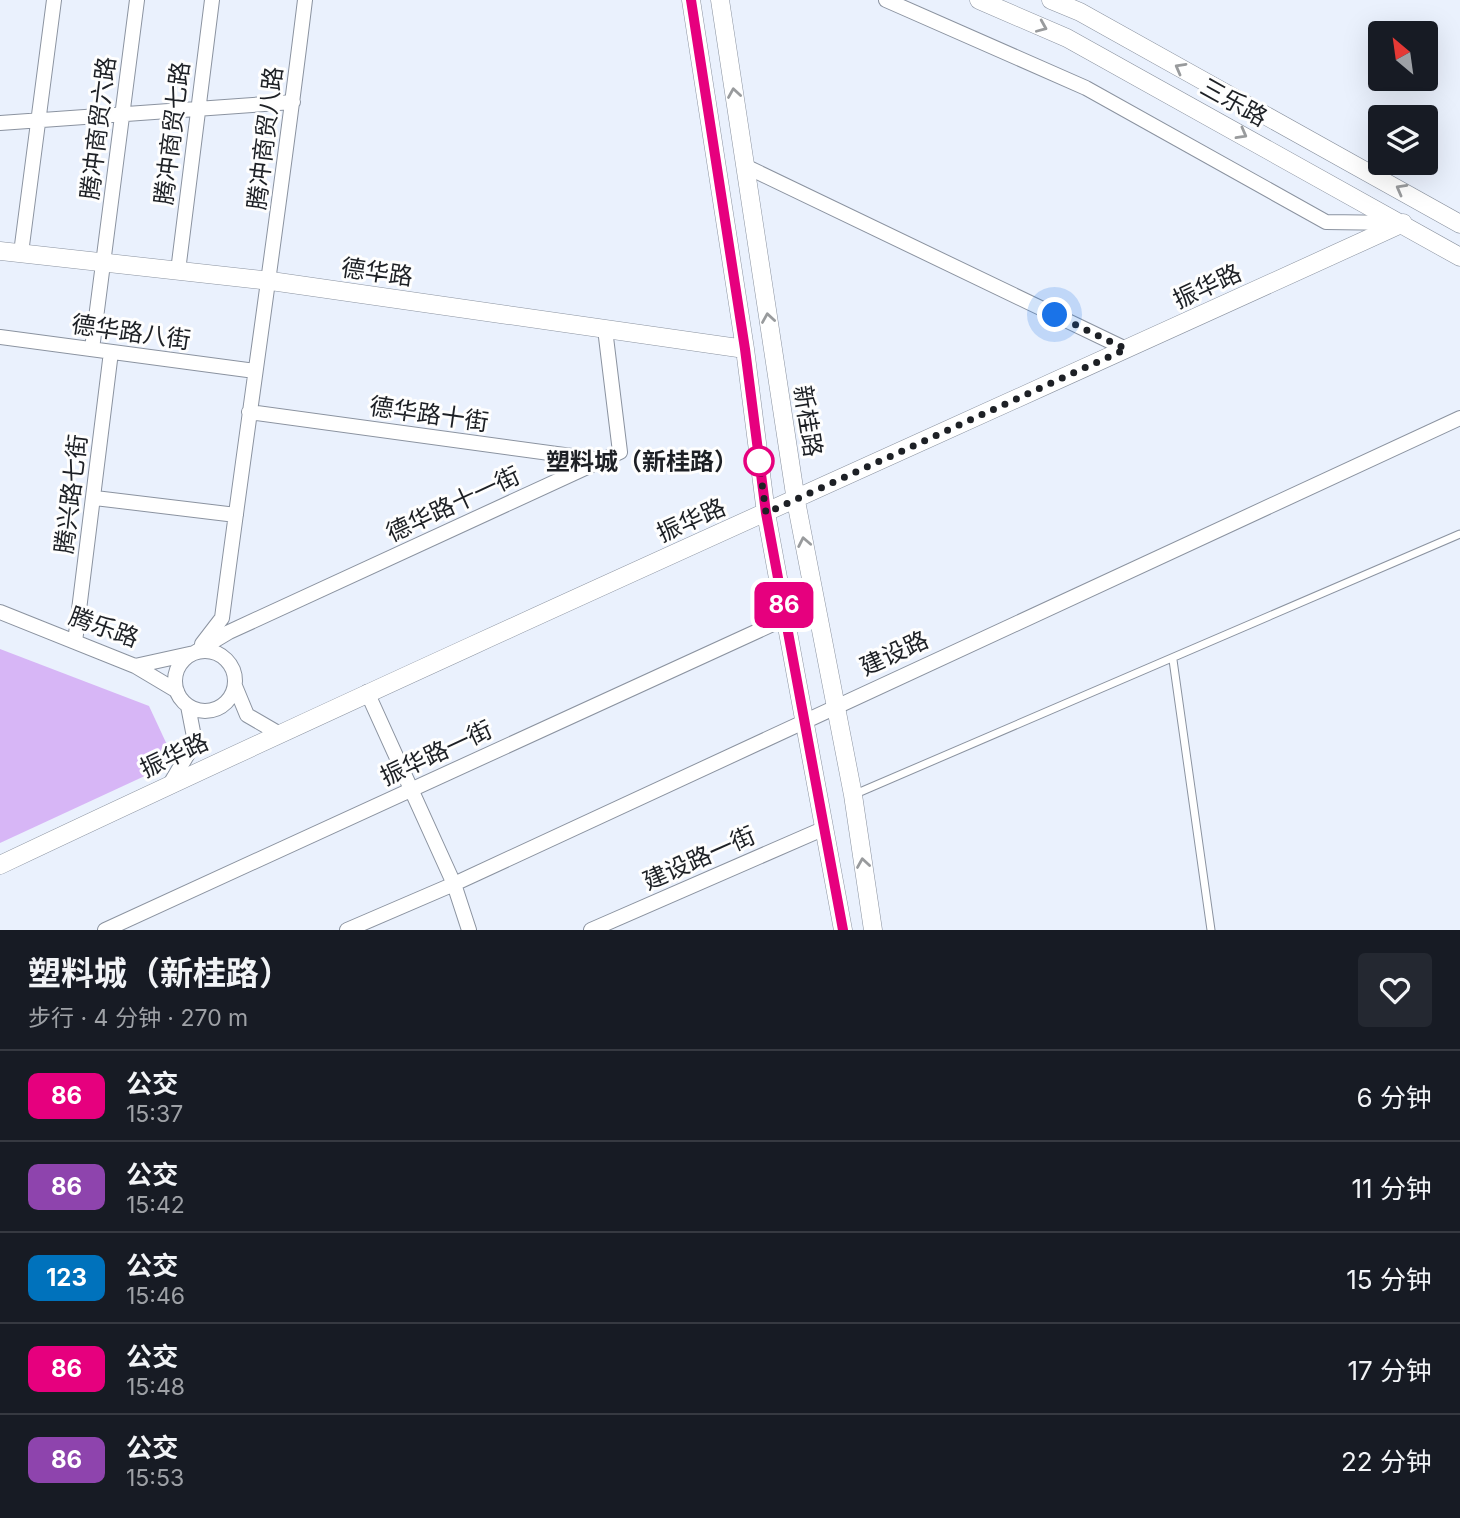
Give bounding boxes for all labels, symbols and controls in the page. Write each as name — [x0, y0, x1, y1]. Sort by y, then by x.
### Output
one-way arrow — [1035, 19, 1047, 33]
north arrow — [1368, 21, 1438, 91]
map controls — [1368, 21, 1438, 175]
street label: 腾冲商贸六路 — [75, 55, 121, 201]
street label: 腾冲商贸七路 — [149, 60, 195, 206]
one-way arrow — [1175, 63, 1188, 76]
street label: 腾冲商贸八路 — [242, 65, 288, 211]
street label: 三乐路 — [1195, 72, 1273, 132]
one-way arrow — [727, 87, 742, 99]
button: layers — [1368, 105, 1438, 175]
one-way arrow — [1235, 126, 1248, 139]
one-way arrow — [1396, 184, 1408, 197]
street label: 德华路 — [339, 253, 415, 291]
street label: 振华路 — [1168, 258, 1246, 314]
your location — [1037, 297, 1072, 332]
street label: 德华路八街 — [70, 309, 192, 355]
one-way arrow — [761, 312, 776, 324]
street label: 新桂路 — [788, 383, 828, 459]
street label: 德华路十街 — [368, 391, 490, 437]
street label: 腾兴路七街 — [49, 433, 93, 555]
marker: 塑料城（新桂路） — [744, 446, 774, 476]
place label: 塑料城（新桂路） — [546, 447, 738, 476]
street label: 德华路十一街 — [382, 460, 524, 548]
street label: 振华路 — [652, 492, 730, 548]
one-way arrow — [797, 536, 812, 548]
line badge: 86 — [752, 582, 816, 628]
text: 86 — [768, 590, 800, 619]
street label: 腾乐路 — [65, 601, 143, 653]
street label: 建设路 — [855, 625, 933, 681]
street label: 振华路一街 — [375, 715, 497, 791]
street label: 振华路 — [135, 727, 213, 783]
street label: 建设路一街 — [638, 820, 760, 896]
one-way arrow — [856, 857, 871, 868]
text: 塑料城（新桂路） — [28, 953, 292, 993]
button: heart — [1358, 953, 1432, 1027]
text: 步行 · 4 分钟 · 270 m — [28, 1004, 248, 1032]
text: 公交 — [126, 1068, 178, 1099]
text: 86 — [51, 1081, 82, 1110]
text: 6 分钟 — [1357, 1082, 1432, 1113]
text: 15:37 — [126, 1100, 183, 1128]
text: 公交 — [126, 1159, 178, 1190]
text: 86 — [51, 1172, 82, 1201]
text: 11 分钟 — [1352, 1173, 1432, 1204]
text: 15:42 — [126, 1191, 185, 1219]
text: 公交 — [126, 1250, 178, 1281]
text: 123 — [46, 1263, 87, 1292]
text: 15 分钟 — [1346, 1264, 1432, 1295]
text: 15:46 — [126, 1282, 185, 1310]
text: 公交 — [126, 1341, 178, 1372]
text: 86 — [51, 1354, 82, 1383]
text: 17 分钟 — [1347, 1355, 1432, 1386]
text: 15:48 — [126, 1373, 185, 1401]
text: 公交 — [126, 1432, 178, 1463]
text: 86 — [51, 1445, 82, 1474]
text: 22 分钟 — [1341, 1446, 1432, 1477]
text: 15:53 — [126, 1464, 184, 1492]

